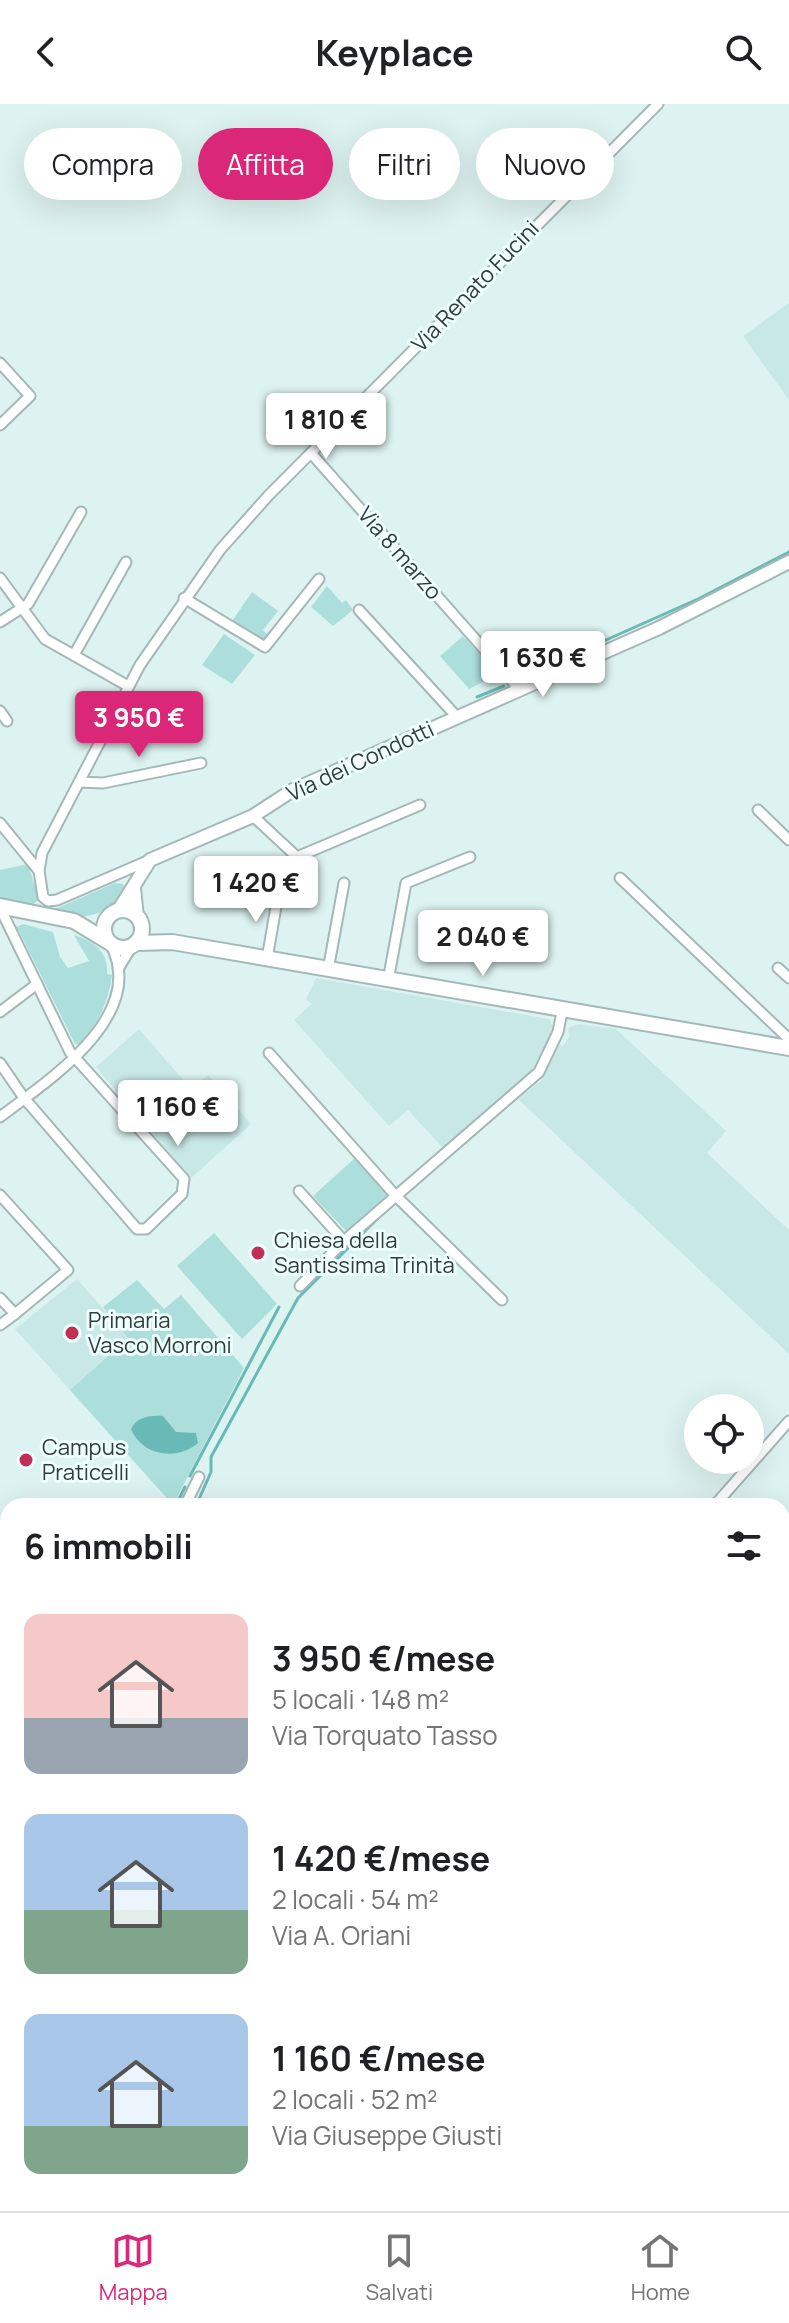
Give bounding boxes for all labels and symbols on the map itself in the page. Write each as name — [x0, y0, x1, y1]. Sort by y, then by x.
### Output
street label: Via Renato Fucini — [405, 214, 545, 358]
pin: 1 810 € — [252, 393, 400, 461]
street label: Via 8 marzo — [351, 500, 449, 606]
pin: 1 630 € — [469, 631, 617, 699]
pin: 3 950 € — [65, 691, 213, 759]
street label: Via dei Condotti — [281, 714, 439, 808]
pin: 1 420 € — [182, 856, 330, 924]
pin: 2 040 € — [409, 910, 557, 978]
pin: 1 160 € — [104, 1080, 252, 1148]
place label: Chiesa della Santissima Trinità — [274, 1225, 455, 1280]
marker: Chiesa della Santissima Trinità — [249, 1244, 267, 1262]
place label: Primaria Vasco Morroni — [88, 1305, 232, 1360]
marker: Primaria Vasco Morroni — [63, 1324, 81, 1342]
place label: Campus Praticelli — [42, 1432, 129, 1487]
marker: Campus Praticelli — [17, 1451, 35, 1469]

